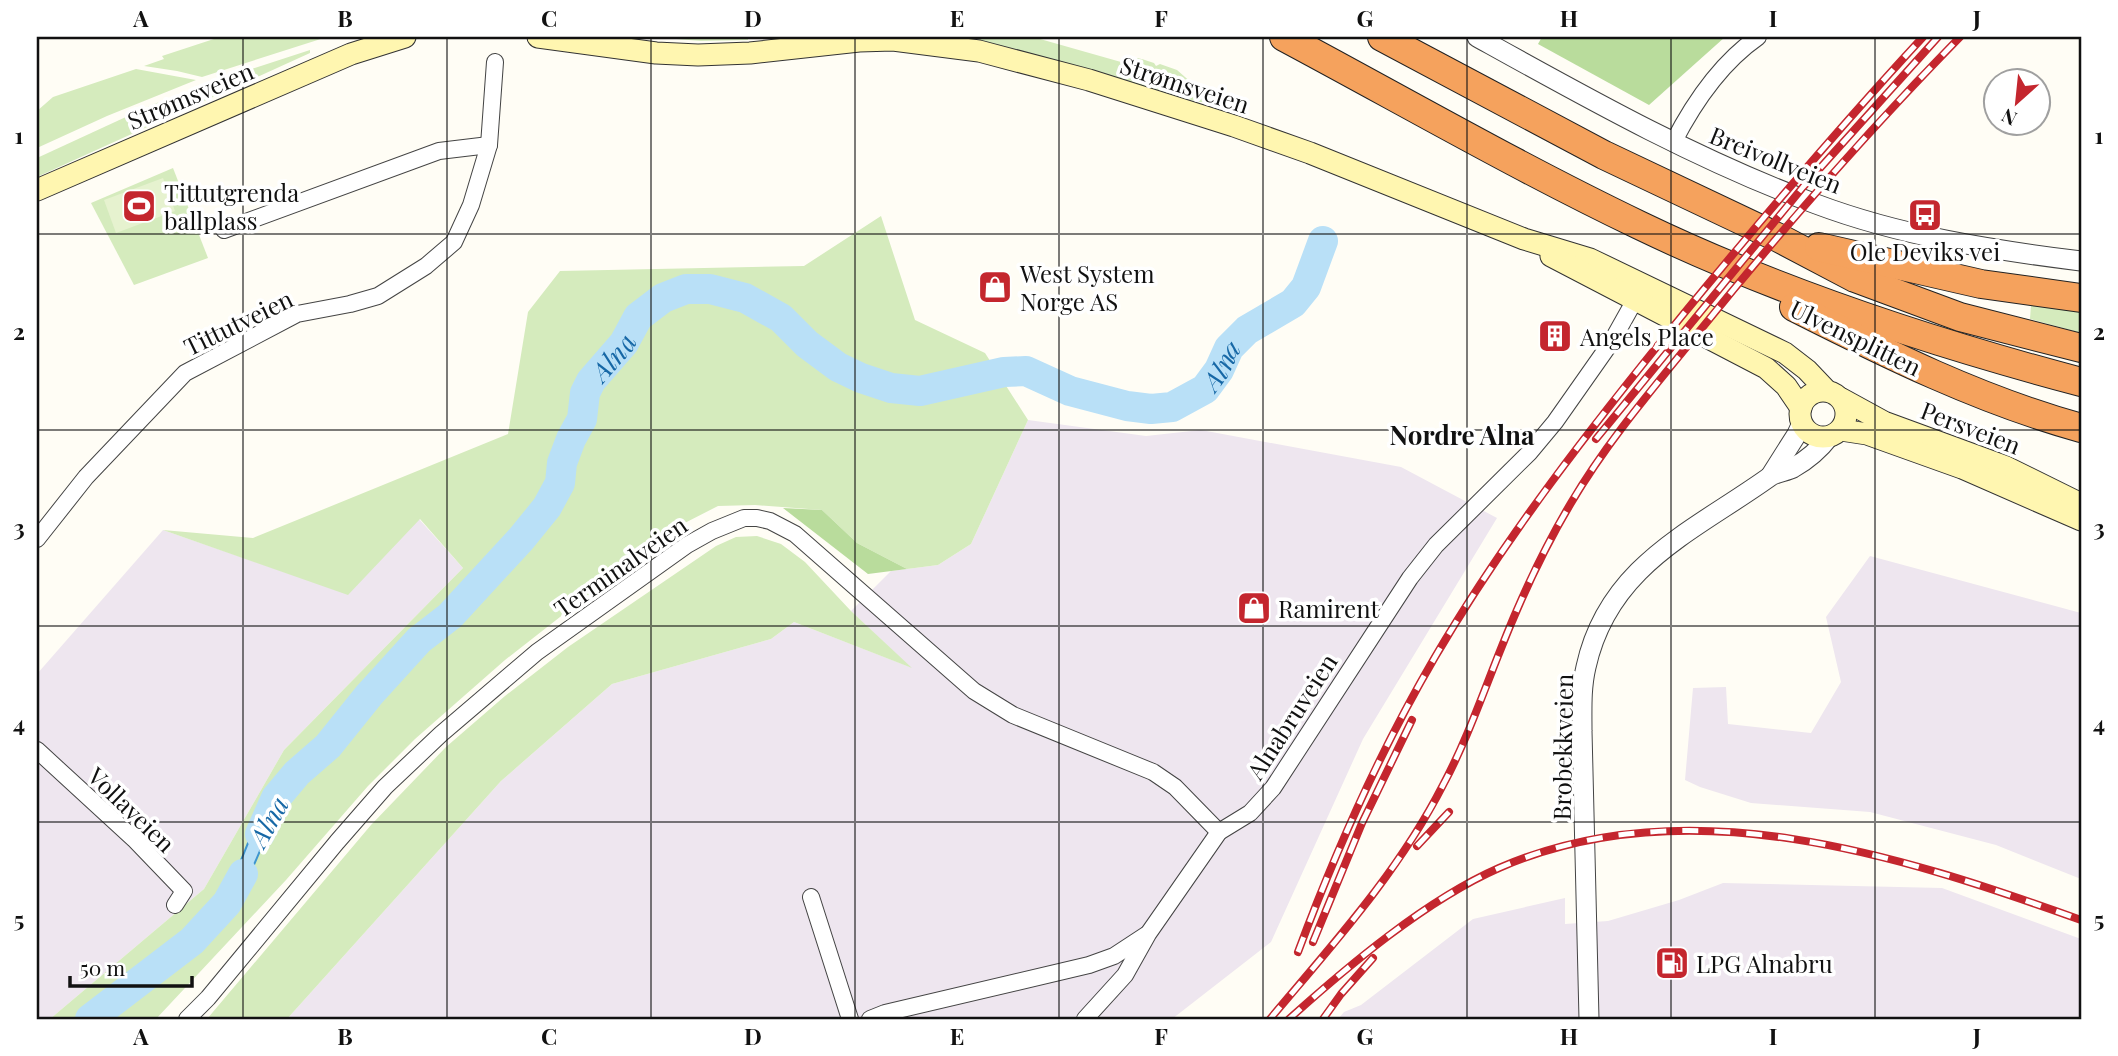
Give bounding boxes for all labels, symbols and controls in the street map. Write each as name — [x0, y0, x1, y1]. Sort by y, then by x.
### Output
text: A — [132, 2, 149, 33]
text: B — [337, 2, 353, 33]
text: C — [541, 2, 557, 33]
text: D — [744, 2, 762, 33]
text: E — [950, 2, 964, 33]
text: F — [1154, 2, 1168, 33]
text: G — [1357, 2, 1374, 33]
text: H — [1560, 2, 1578, 33]
text: I — [1769, 2, 1777, 33]
text: J — [1972, 2, 1981, 33]
street label: Strømsveien — [1116, 48, 1254, 120]
street label: Strømsveien — [122, 54, 258, 136]
north arrow — [1982, 66, 2052, 136]
text: N — [1997, 103, 2021, 133]
street label: Breivollveien — [1705, 118, 1847, 200]
text: 1 — [15, 119, 24, 150]
text: 1 — [2095, 119, 2104, 150]
place label: Tittutgrenda ballplass — [164, 176, 299, 236]
sports icon: Tittutgrenda ballplass — [120, 187, 158, 225]
bus stop icon: Ole Deviks vei — [1906, 196, 1944, 234]
place label: Ole Deviks vei — [1850, 235, 2000, 267]
place label: West System Norge AS — [1019, 257, 1155, 317]
shop icon: West System Norge AS — [976, 268, 1014, 306]
street label: Tittutveien — [178, 282, 298, 362]
street label: Ulvensplitten — [1785, 292, 1927, 382]
text: 2 — [13, 315, 25, 346]
text: 2 — [2093, 315, 2105, 346]
building icon: Angels Place — [1536, 317, 1574, 355]
place label: Angels Place — [1579, 320, 1714, 352]
water label: Alna — [580, 327, 643, 390]
water label: Alna — [1191, 330, 1247, 399]
street label: Persveien — [1916, 393, 2026, 461]
district label: Nordre Alna — [1389, 417, 1535, 452]
street label: Terminalveien — [547, 508, 693, 624]
text: 3 — [13, 511, 25, 542]
text: 3 — [2093, 511, 2105, 542]
shop icon: Ramirent — [1235, 589, 1273, 627]
place label: Ramirent — [1278, 592, 1380, 624]
street label: Alnabruveien — [1238, 647, 1344, 786]
street label: Brobekkveien — [1545, 673, 1579, 821]
text: 4 — [13, 707, 25, 738]
text: 4 — [2093, 707, 2105, 738]
street label: Vollaveien — [81, 759, 182, 858]
water label: Alna — [239, 790, 296, 855]
text: 5 — [14, 903, 24, 934]
text: 5 — [2094, 903, 2104, 934]
scale bar — [70, 944, 192, 988]
fuel station icon: LPG Alnabru — [1653, 944, 1691, 982]
place label: LPG Alnabru — [1696, 947, 1833, 979]
text: 50 m — [80, 953, 126, 981]
text: A — [132, 1020, 149, 1051]
text: B — [337, 1020, 353, 1051]
text: C — [541, 1020, 557, 1051]
text: D — [744, 1020, 762, 1051]
text: E — [950, 1020, 964, 1051]
text: F — [1154, 1020, 1168, 1051]
text: G — [1357, 1020, 1374, 1051]
text: H — [1560, 1020, 1578, 1051]
text: I — [1769, 1020, 1777, 1051]
text: J — [1972, 1020, 1981, 1051]

